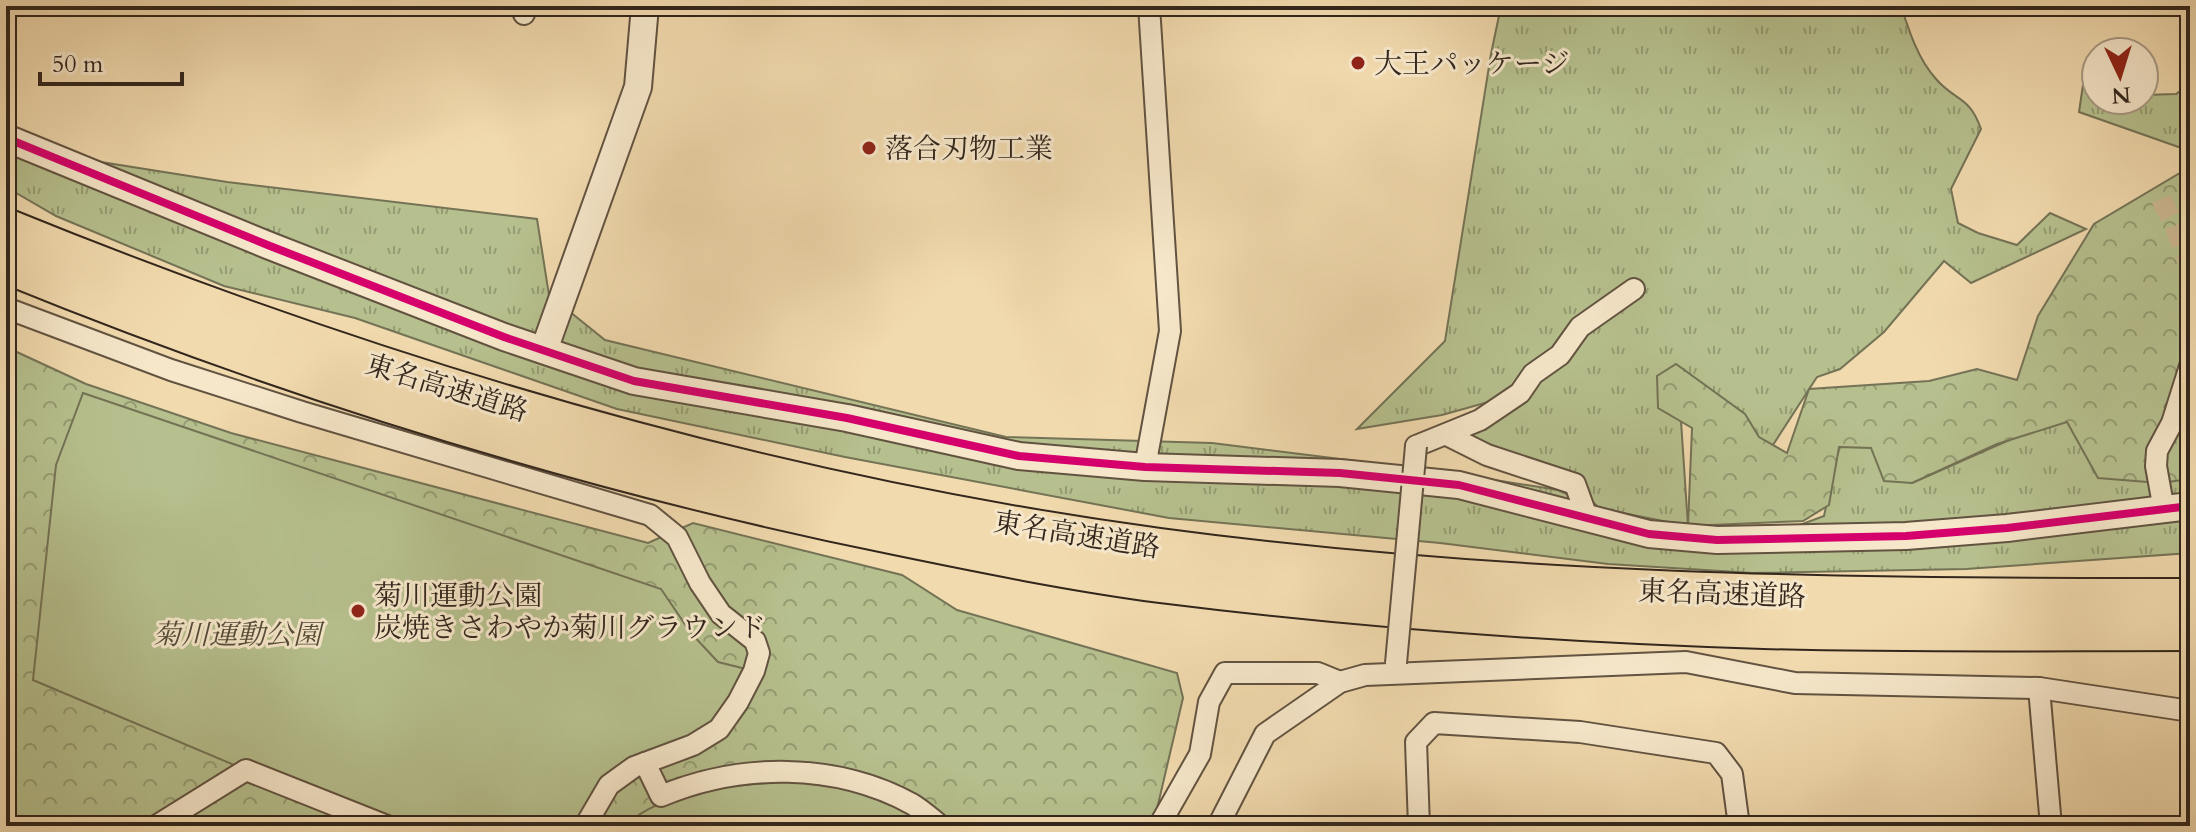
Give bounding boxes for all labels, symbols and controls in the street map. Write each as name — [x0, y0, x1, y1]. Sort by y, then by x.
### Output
scale bar — [40, 36, 182, 86]
north arrow — [2080, 36, 2160, 116]
place label: 大王パッケージ — [1374, 45, 1569, 83]
text: 50 m — [52, 48, 104, 81]
marker: 大王パッケージ — [1349, 54, 1367, 72]
text: N — [2111, 79, 2132, 111]
place label: 落合刃物工業 — [885, 130, 1053, 168]
marker: 落合刃物工業 — [860, 139, 878, 157]
street label: 東名高速道路 — [361, 345, 533, 431]
street label: 東名高速道路 — [991, 503, 1163, 567]
street label: 東名高速道路 — [1637, 572, 1807, 616]
place label: 菊川運動公園 炭焼きさわやか菊川グラウンド — [374, 577, 766, 647]
marker: 菊川運動公園 炭焼きさわやか菊川グラウンド — [349, 602, 367, 620]
park label: 菊川運動公園 — [153, 616, 325, 654]

